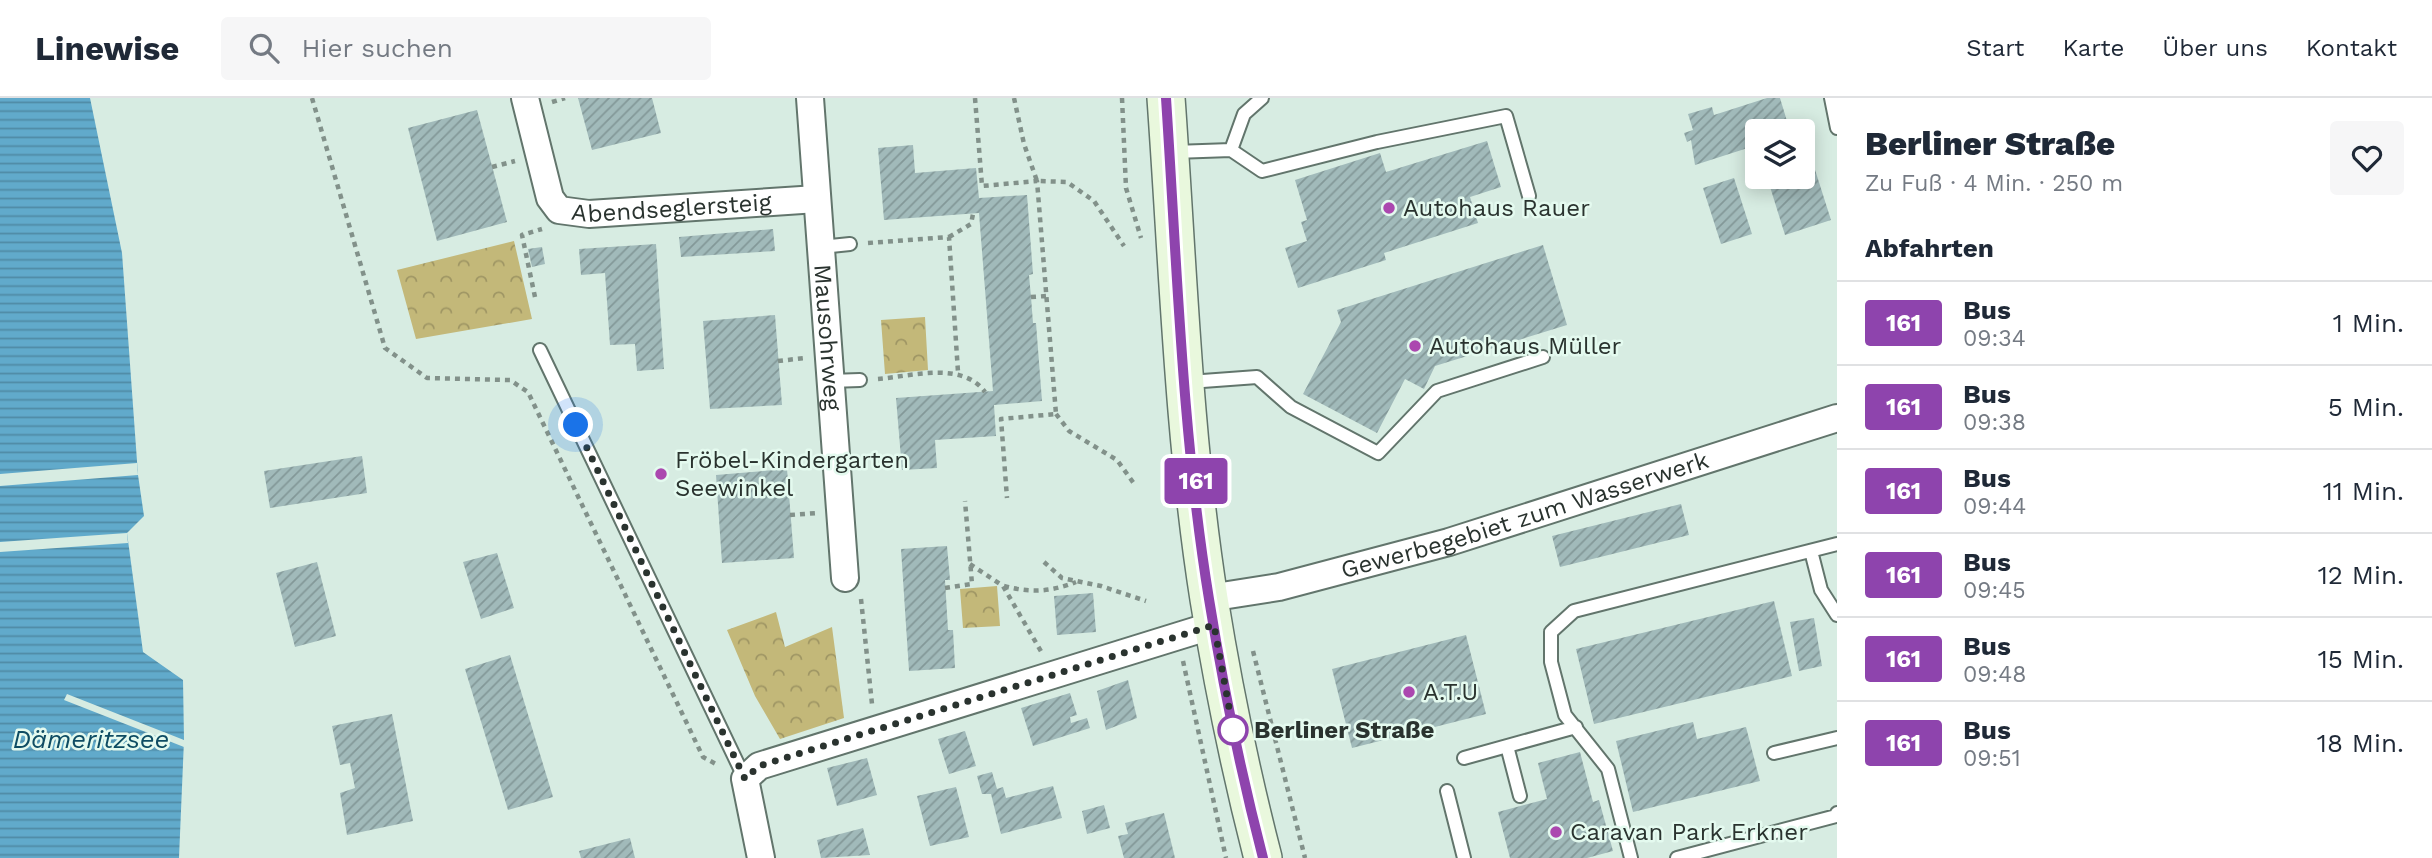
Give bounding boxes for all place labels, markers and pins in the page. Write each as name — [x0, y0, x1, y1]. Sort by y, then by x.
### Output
place label: Autohaus Rauer — [1403, 194, 1590, 222]
marker: Autohaus Rauer — [1381, 200, 1397, 216]
place label: Autohaus Müller — [1429, 332, 1622, 360]
marker: Autohaus Müller — [1407, 338, 1423, 354]
place label: Fröbel-Kindergarten Seewinkel — [675, 446, 909, 502]
marker: Fröbel-Kindergarten Seewinkel — [653, 466, 669, 482]
place label: A.T.U — [1423, 678, 1478, 706]
marker: A.T.U — [1401, 684, 1417, 700]
marker: Berliner Straße — [1218, 715, 1248, 745]
place label: Berliner Straße — [1254, 716, 1435, 744]
place label: Caravan Park Erkner — [1570, 818, 1808, 846]
marker: Caravan Park Erkner — [1548, 824, 1564, 840]

